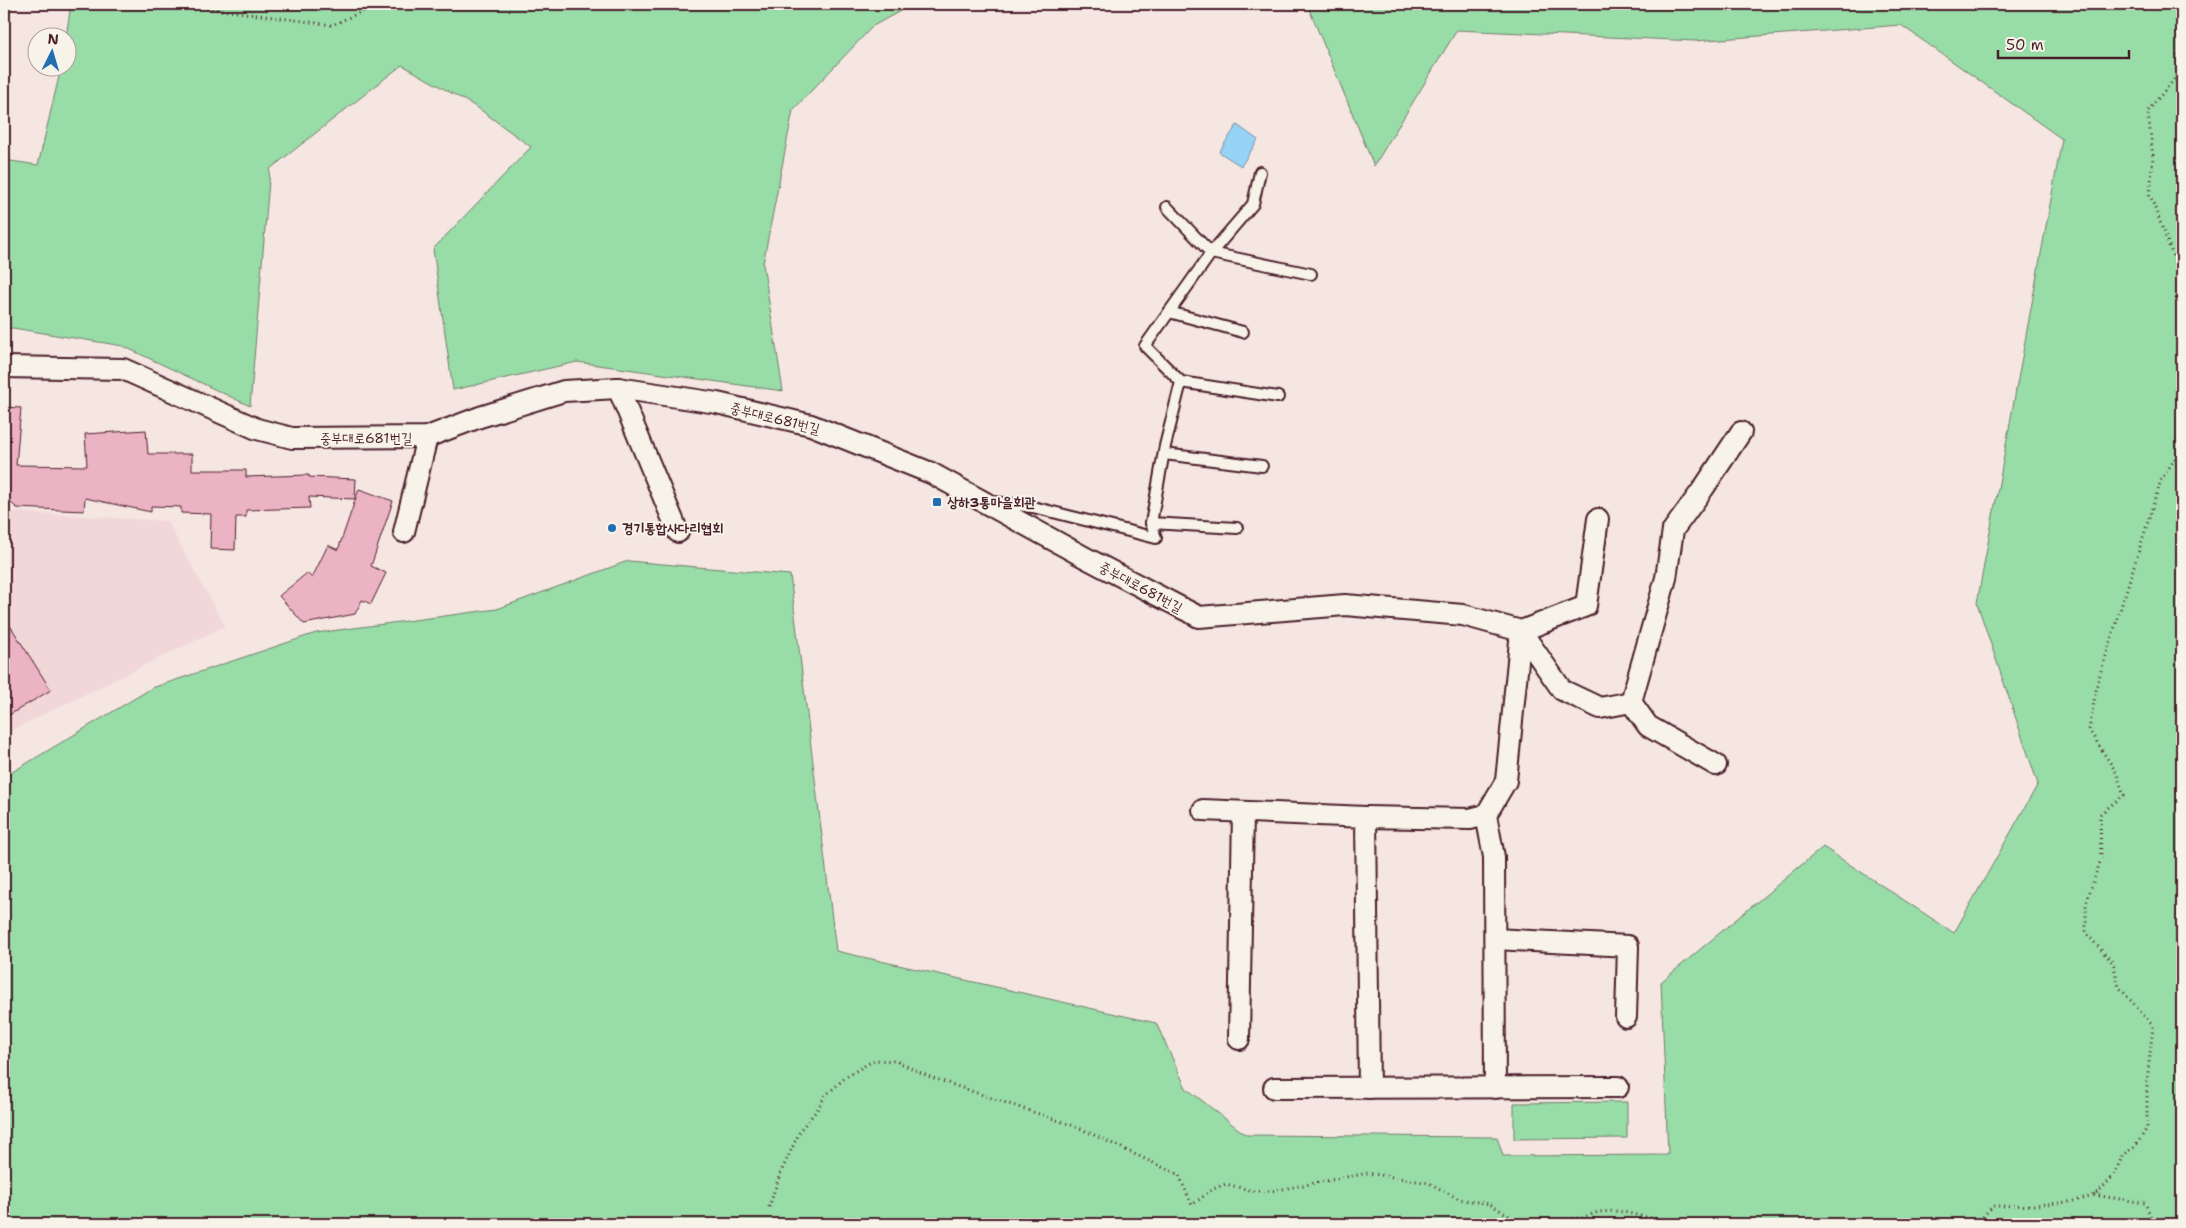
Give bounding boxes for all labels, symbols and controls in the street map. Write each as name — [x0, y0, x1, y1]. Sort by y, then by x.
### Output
north arrow — [28, 28, 78, 78]
scale bar — [1998, 28, 2130, 60]
text: N — [47, 30, 59, 48]
text: 50 m — [2006, 35, 2044, 55]
street label: 중부대로681번길 — [728, 398, 822, 438]
street label: 중부대로681번길 — [320, 429, 413, 447]
place label: 상하3통마을회관 — [947, 493, 1036, 511]
marker: 상하3통마을회관 — [931, 496, 943, 508]
place label: 경기통합사다리협회 — [622, 519, 723, 537]
marker: 경기통합사다리협회 — [606, 522, 618, 534]
street label: 중부대로681번길 — [1096, 557, 1186, 617]

